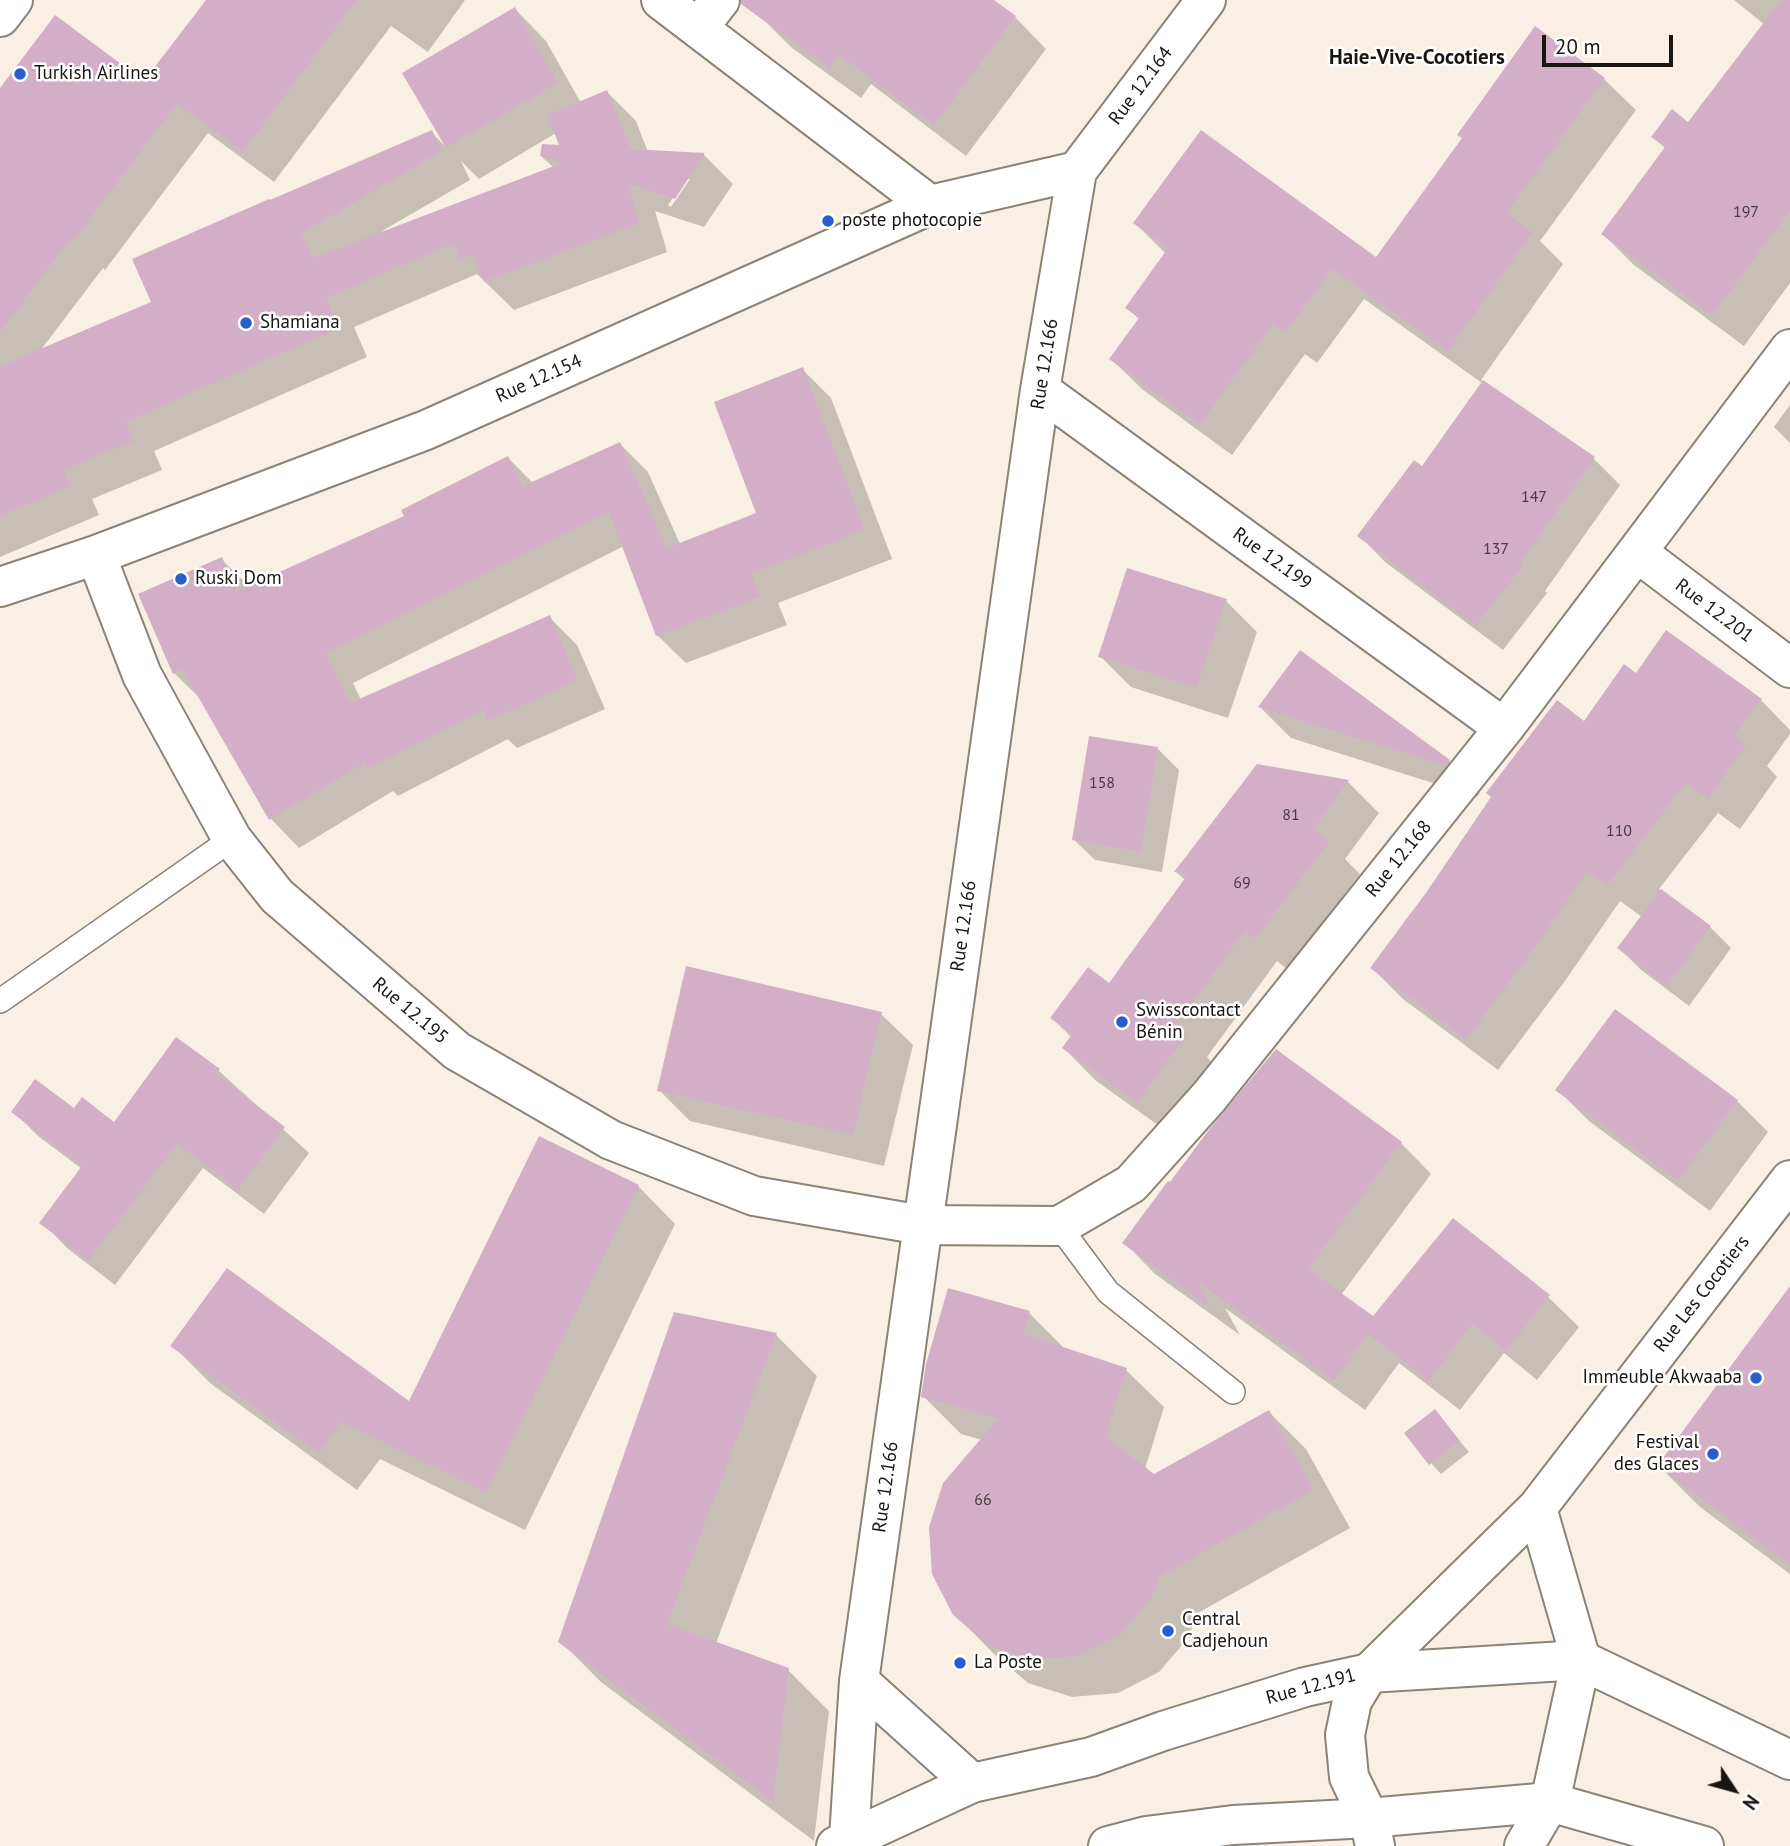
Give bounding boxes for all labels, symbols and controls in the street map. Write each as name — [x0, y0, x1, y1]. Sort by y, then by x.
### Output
scale bar — [1545, 21, 1676, 65]
text: 20 m — [1555, 33, 1601, 60]
street label: Rue 12.164 — [1104, 42, 1178, 130]
district label: Haie-Vive-Cocotiers — [1329, 45, 1505, 71]
place label: Turkish Airlines — [34, 63, 158, 85]
marker: Turkish Airlines — [12, 66, 28, 82]
house number: 197 — [1733, 202, 1759, 222]
place label: poste photocopie — [842, 210, 982, 232]
marker: poste photocopie — [820, 213, 836, 229]
place label: Shamiana — [260, 312, 340, 334]
marker: Shamiana — [238, 315, 254, 331]
street label: Rue 12.166 — [1027, 317, 1063, 411]
street label: Rue 12.154 — [492, 350, 586, 408]
house number: 147 — [1521, 487, 1547, 507]
street label: Rue 12.199 — [1228, 523, 1316, 595]
house number: 137 — [1483, 539, 1509, 559]
place label: Ruski Dom — [195, 568, 282, 590]
marker: Ruski Dom — [173, 571, 189, 587]
street label: Rue 12.201 — [1670, 574, 1758, 648]
house number: 158 — [1089, 773, 1115, 793]
house number: 81 — [1282, 805, 1300, 825]
street label: Rue 12.168 — [1361, 816, 1437, 902]
house number: 110 — [1606, 821, 1632, 841]
house number: 69 — [1233, 873, 1251, 893]
street label: Rue 12.166 — [946, 879, 982, 973]
street label: Rue 12.195 — [367, 973, 453, 1049]
place label: Swisscontact Bénin — [1136, 1000, 1241, 1044]
marker: Swisscontact Bénin — [1114, 1014, 1130, 1030]
street label: Rue Les Cocotiers — [1649, 1231, 1755, 1357]
place label: Immeuble Akwaaba — [1582, 1367, 1742, 1389]
marker: Immeuble Akwaaba — [1748, 1370, 1764, 1386]
place label: Festival des Glaces — [1614, 1432, 1699, 1476]
street label: Rue 12.166 — [868, 1440, 904, 1534]
marker: Festival des Glaces — [1705, 1446, 1721, 1462]
house number: 66 — [974, 1490, 992, 1510]
place label: Central Cadjehoun — [1182, 1609, 1268, 1653]
marker: Central Cadjehoun — [1160, 1623, 1176, 1639]
place label: La Poste — [974, 1652, 1042, 1674]
marker: La Poste — [952, 1655, 968, 1671]
street label: Rue 12.191 — [1264, 1664, 1358, 1710]
north arrow — [1699, 1755, 1769, 1825]
text: N — [1738, 1790, 1764, 1814]

